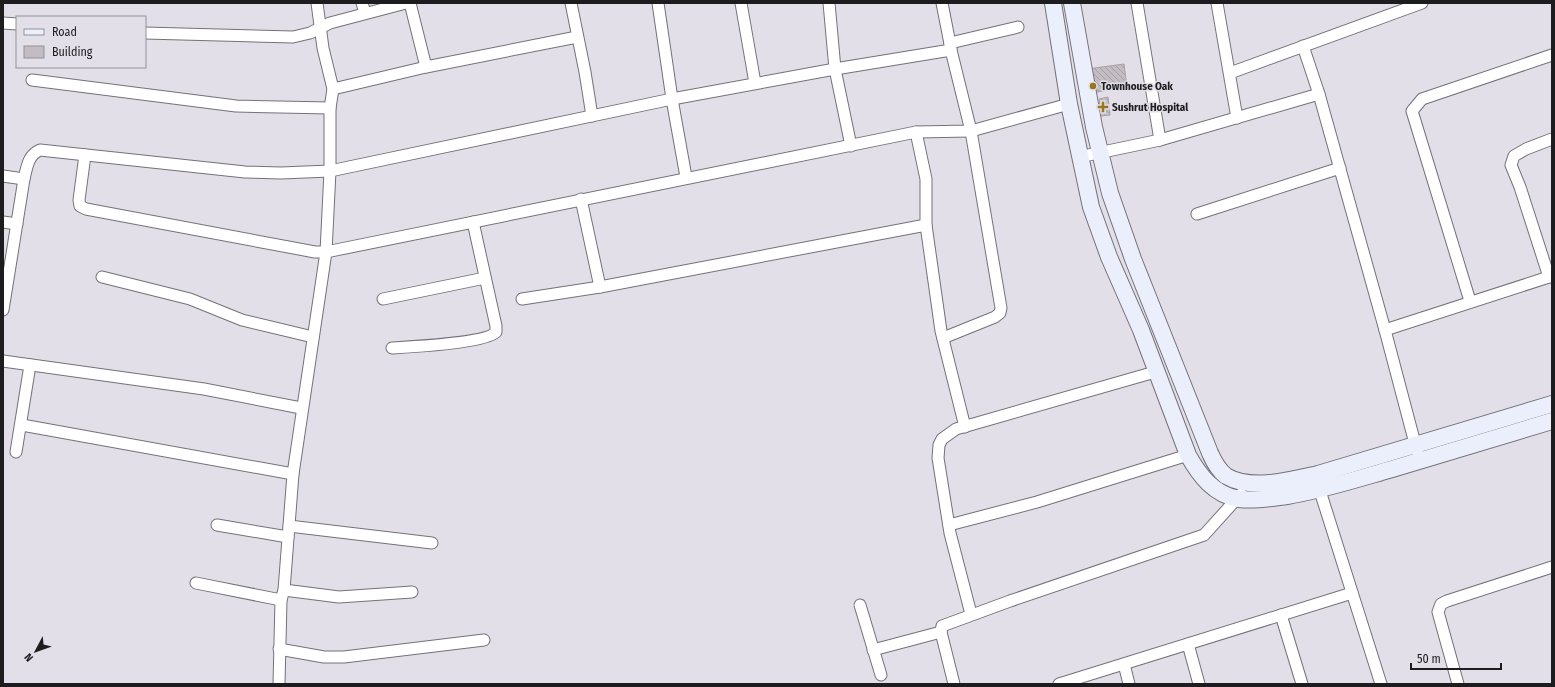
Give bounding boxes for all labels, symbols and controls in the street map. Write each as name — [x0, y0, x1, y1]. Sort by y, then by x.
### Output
legend — [16, 16, 146, 68]
text: Road — [52, 25, 77, 39]
text: Building — [52, 45, 93, 59]
place label: Townhouse Oak — [1101, 80, 1173, 93]
marker: Townhouse Oak — [1088, 81, 1098, 91]
marker: Sushrut Hospital — [1097, 101, 1109, 113]
place label: Sushrut Hospital — [1112, 101, 1189, 114]
north arrow — [16, 631, 56, 671]
scale bar — [1411, 645, 1501, 671]
text: N — [22, 650, 36, 664]
text: 50 m — [1417, 652, 1441, 666]

